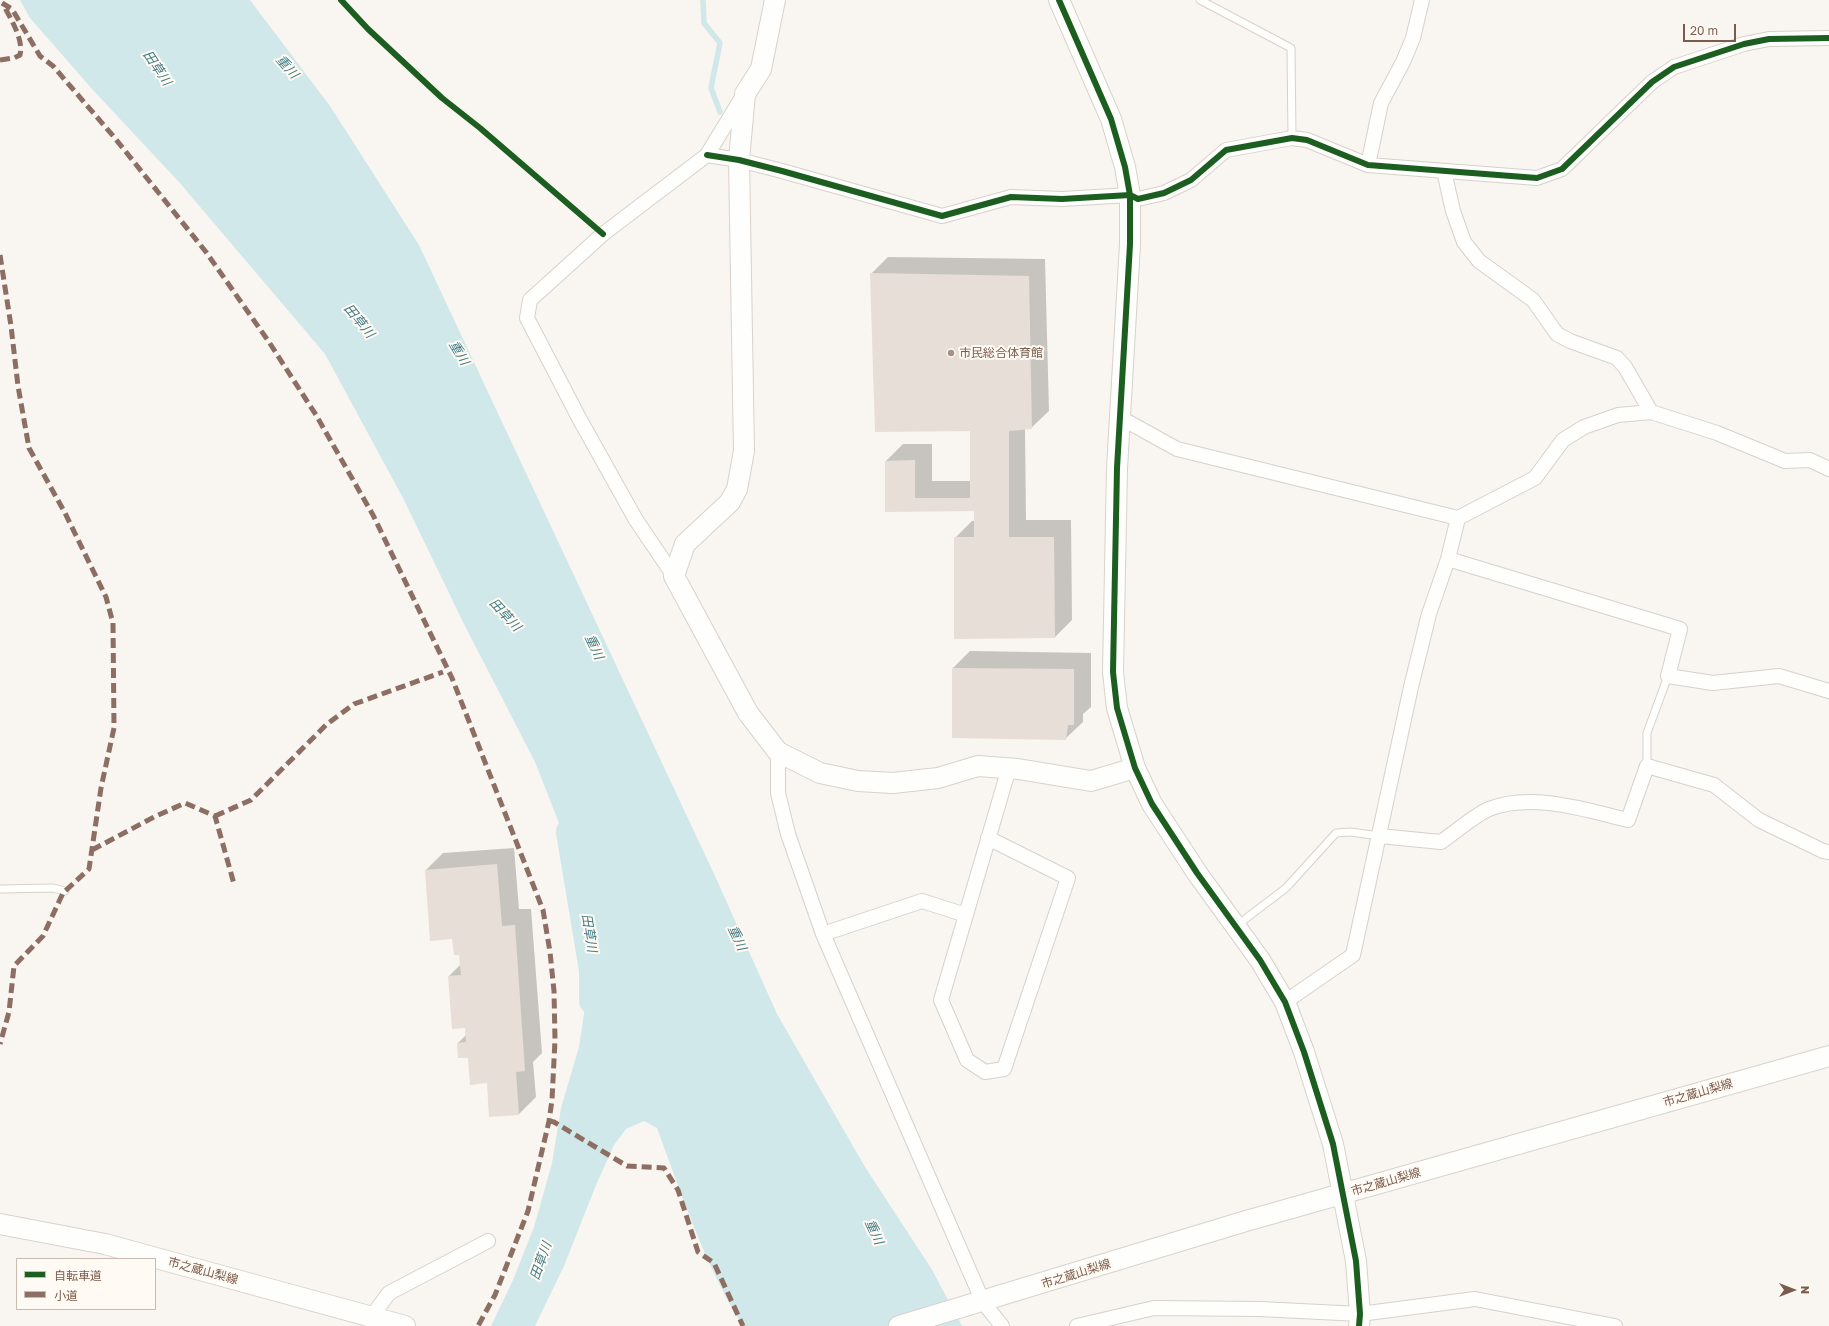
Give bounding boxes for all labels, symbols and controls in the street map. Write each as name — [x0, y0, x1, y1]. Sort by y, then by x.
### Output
scale bar — [1685, 16, 1738, 42]
text: 20 m — [1690, 23, 1718, 38]
water label: 田草川 — [140, 47, 174, 89]
water label: 重川 — [273, 52, 301, 82]
water label: 田草川 — [341, 301, 377, 341]
water label: 重川 — [446, 338, 472, 368]
place label: 市民総合体育館 — [959, 346, 1043, 360]
marker: 市民総合体育館 — [946, 348, 956, 358]
water label: 田草川 — [486, 595, 524, 635]
water label: 重川 — [581, 632, 607, 662]
water label: 田草川 — [578, 913, 600, 953]
water label: 重川 — [724, 923, 750, 953]
street label: 市之蔵山梨線 — [1661, 1076, 1735, 1110]
street label: 市之蔵山梨線 — [1349, 1165, 1423, 1199]
water label: 重川 — [861, 1217, 887, 1247]
water label: 田草川 — [527, 1240, 555, 1282]
street label: 市之蔵山梨線 — [166, 1255, 240, 1287]
street label: 市之蔵山梨線 — [1039, 1257, 1113, 1291]
legend — [16, 1258, 156, 1310]
text: 自転車道 — [54, 1268, 102, 1283]
north arrow — [1773, 1270, 1813, 1310]
text: N — [1799, 1286, 1812, 1294]
text: 小道 — [54, 1288, 78, 1303]

